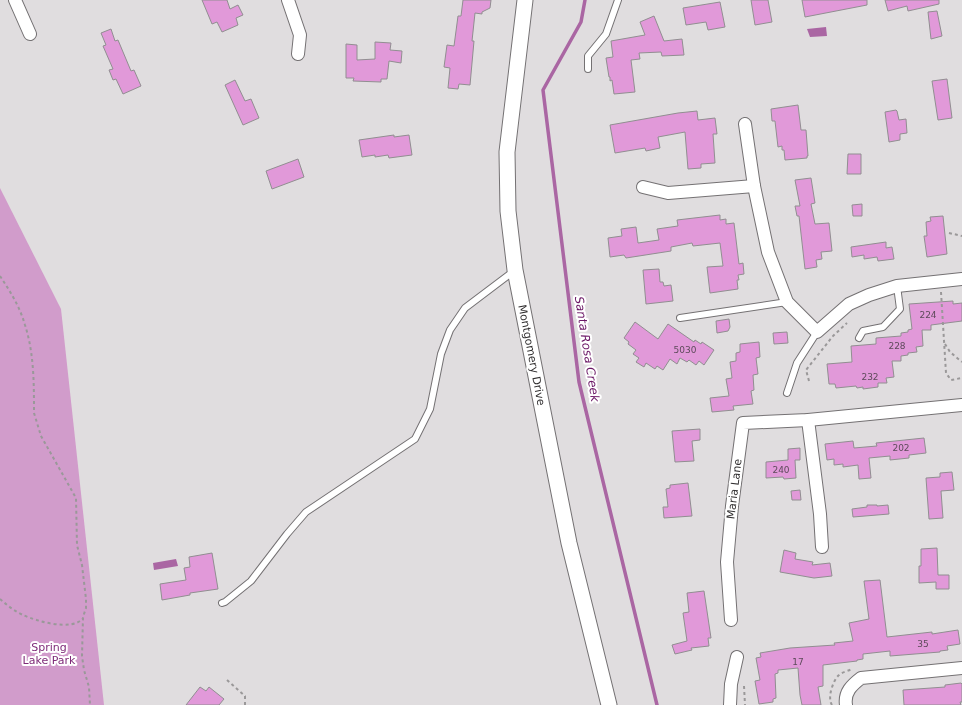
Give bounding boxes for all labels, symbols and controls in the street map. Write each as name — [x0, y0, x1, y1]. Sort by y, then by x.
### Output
water label: Santa Rosa Creek — [572, 295, 602, 404]
street label: Montgomery Drive — [515, 304, 548, 407]
house number: 224 — [919, 310, 937, 320]
house number: 228 — [888, 341, 906, 351]
house number: 5030 — [674, 345, 697, 355]
house number: 232 — [861, 372, 879, 382]
house number: 202 — [892, 443, 910, 453]
street label: Maria Lane — [724, 458, 745, 520]
house number: 240 — [772, 465, 790, 475]
house number: 35 — [917, 639, 929, 649]
park label: Spring Lake Park — [23, 641, 76, 667]
house number: 17 — [792, 657, 804, 667]

